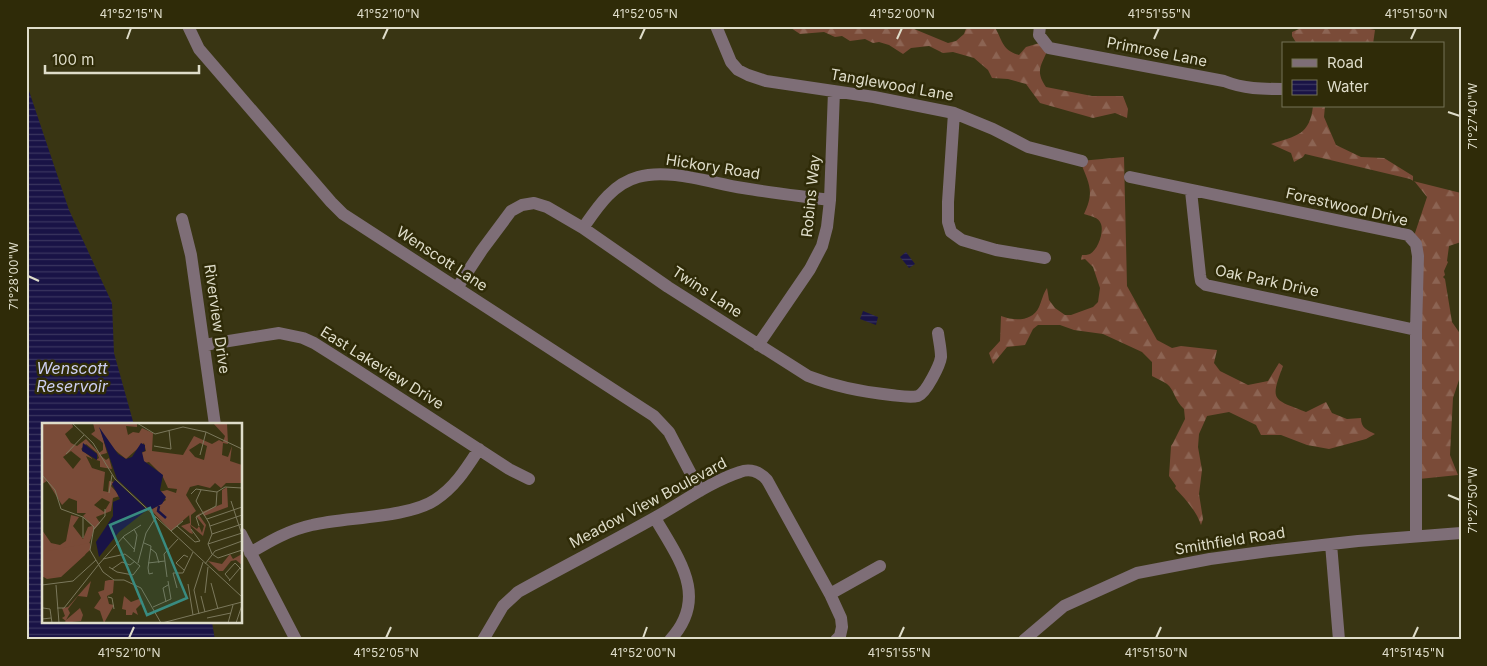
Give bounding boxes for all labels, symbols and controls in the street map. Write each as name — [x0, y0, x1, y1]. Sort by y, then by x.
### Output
text: 41°52'15"N — [100, 6, 162, 21]
text: 41°52'10"N — [356, 6, 420, 21]
text: 41°52'05"N — [612, 6, 678, 21]
text: 41°52'00"N — [869, 6, 935, 21]
text: 41°51'55"N — [1128, 6, 1190, 21]
text: 41°51'50"N — [1384, 6, 1448, 21]
street label: Primrose Lane — [1105, 32, 1209, 71]
scale bar — [45, 42, 199, 74]
legend — [1282, 42, 1444, 108]
text: 100 m — [52, 50, 94, 69]
text: Road — [1327, 53, 1363, 72]
street label: Tanglewood Lane — [829, 64, 955, 105]
text: Water — [1327, 77, 1369, 96]
text: 71°27'40"W — [1465, 82, 1480, 149]
street label: Hickory Road — [665, 150, 761, 183]
street label: Robins Way — [797, 153, 824, 238]
street label: Forestwood Drive — [1284, 183, 1410, 230]
street label: Wenscott Lane — [393, 222, 492, 295]
text: 71°28'00"W — [6, 242, 21, 310]
street label: Oak Park Drive — [1213, 260, 1321, 301]
street label: Twins Lane — [668, 262, 746, 321]
street label: Riverview Drive — [200, 263, 235, 375]
street label: East Lakeview Drive — [317, 322, 448, 413]
water label: Wenscott Reservoir — [36, 358, 109, 396]
inset map — [42, 423, 242, 624]
street label: Meadow View Boulevard — [566, 453, 730, 552]
text: 71°27'50"W — [1465, 466, 1480, 534]
street label: Smithfield Road — [1173, 522, 1286, 559]
text: 41°52'10"N — [97, 645, 161, 660]
text: 41°52'05"N — [353, 645, 419, 660]
text: 41°52'00"N — [610, 645, 676, 660]
text: 41°51'55"N — [868, 645, 930, 660]
text: 41°51'50"N — [1124, 645, 1188, 660]
text: 41°51'45"N — [1382, 645, 1444, 660]

